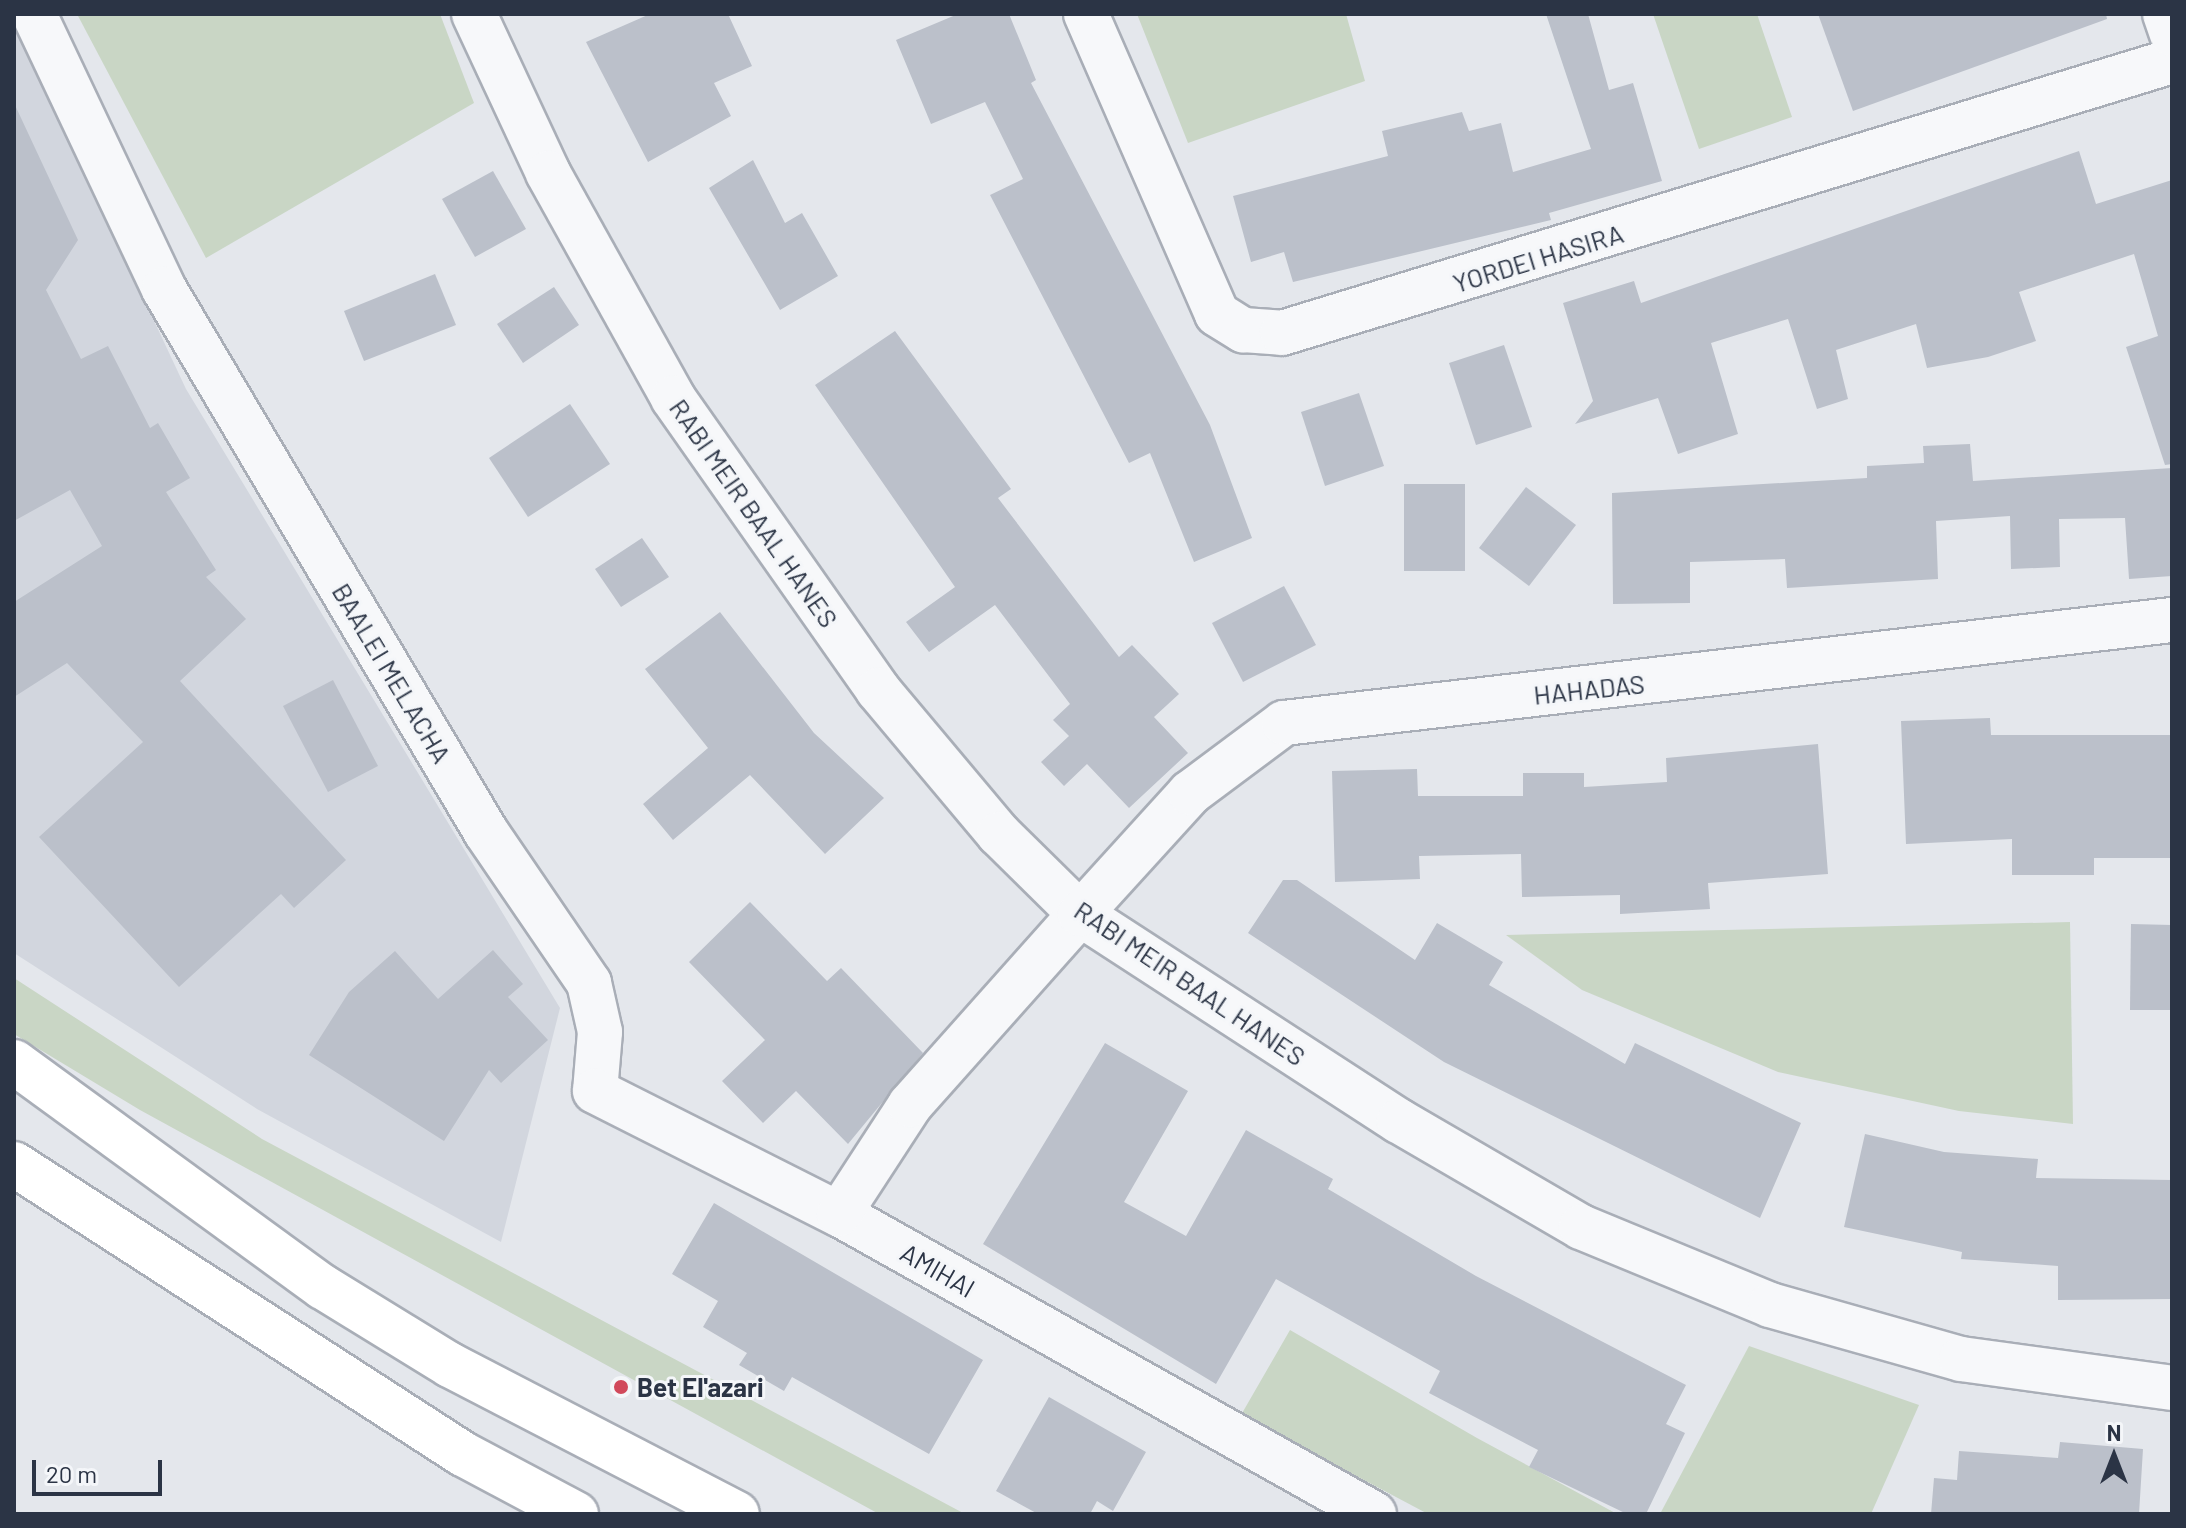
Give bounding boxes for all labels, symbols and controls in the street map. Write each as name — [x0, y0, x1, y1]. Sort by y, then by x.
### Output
street label: YORDEI HASIRA — [1449, 217, 1627, 299]
street label: RABI MEIR BAAL HANES — [663, 393, 845, 633]
street label: BAALEI MELACHA — [326, 577, 458, 769]
street label: HAHADAS — [1532, 668, 1646, 710]
street label: RABI MEIR BAAL HANES — [1069, 894, 1311, 1072]
street label: AMIHAI — [895, 1236, 981, 1304]
place label: Bet El'azari — [637, 1371, 764, 1403]
marker: Bet El'azari — [612, 1378, 630, 1396]
north arrow — [2074, 1416, 2154, 1496]
text: N — [2107, 1419, 2121, 1445]
scale bar — [36, 1444, 166, 1494]
text: 20 m — [46, 1459, 97, 1488]

